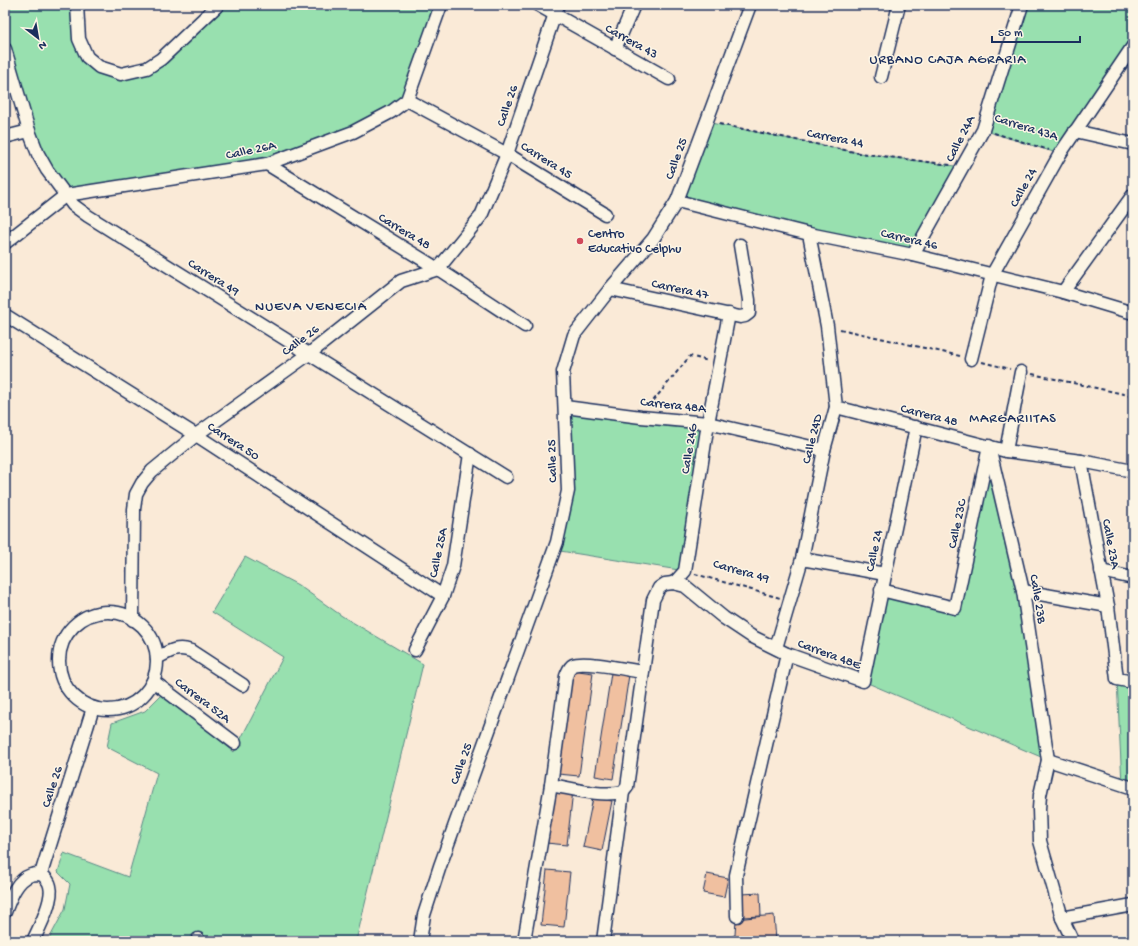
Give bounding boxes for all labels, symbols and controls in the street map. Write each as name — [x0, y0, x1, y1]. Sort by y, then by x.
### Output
north arrow — [18, 18, 58, 58]
scale bar — [992, 18, 1080, 44]
street label: Carrera 43 — [602, 21, 660, 63]
text: 50 m — [998, 27, 1023, 41]
text: N — [36, 38, 48, 52]
district label: URBANO CAJA AGRARIA — [869, 52, 1027, 69]
street label: Calle 26 — [494, 83, 522, 129]
street label: Carrera 43A — [992, 111, 1061, 145]
street label: Calle 24A — [943, 112, 980, 165]
street label: Carrera 44 — [805, 126, 865, 152]
street label: Calle 25 — [663, 136, 691, 182]
street label: Calle 26A — [225, 138, 279, 164]
street label: Carrera 45 — [517, 139, 575, 183]
street label: Calle 24 — [1007, 166, 1041, 210]
street label: Carrera 48 — [375, 211, 433, 253]
street label: Carrera 46 — [879, 226, 939, 254]
place label: Centro Educativo Celphu — [588, 227, 681, 257]
marker: Centro Educativo Celphu — [575, 236, 585, 246]
street label: Carrera 49 — [185, 256, 242, 300]
street label: Carrera 47 — [650, 277, 711, 304]
district label: NUEVA VENECIA — [255, 299, 367, 316]
street label: Calle 26 — [279, 322, 323, 360]
street label: Carrera 48A — [639, 395, 708, 417]
street label: Carrera 48 — [899, 402, 959, 430]
district label: MARGARIITAS — [969, 411, 1057, 428]
street label: Calle 24D — [800, 412, 827, 465]
street label: Carrera 50 — [204, 420, 262, 465]
street label: Calle 24G — [679, 422, 701, 475]
street label: Calle 25 — [545, 439, 561, 483]
street label: Calle 23C — [945, 497, 971, 550]
street label: Calle 23A — [1098, 518, 1122, 572]
street label: Calle 25A — [426, 525, 452, 579]
street label: Calle 24 — [863, 529, 887, 573]
street label: Carrera 49 — [711, 557, 771, 587]
street label: Calle 23B — [1025, 573, 1049, 625]
street label: Carrera 48E — [795, 637, 864, 674]
street label: Carrera 52A — [171, 675, 234, 728]
street label: Calle 25 — [448, 741, 476, 787]
street label: Calle 26 — [39, 764, 67, 810]

